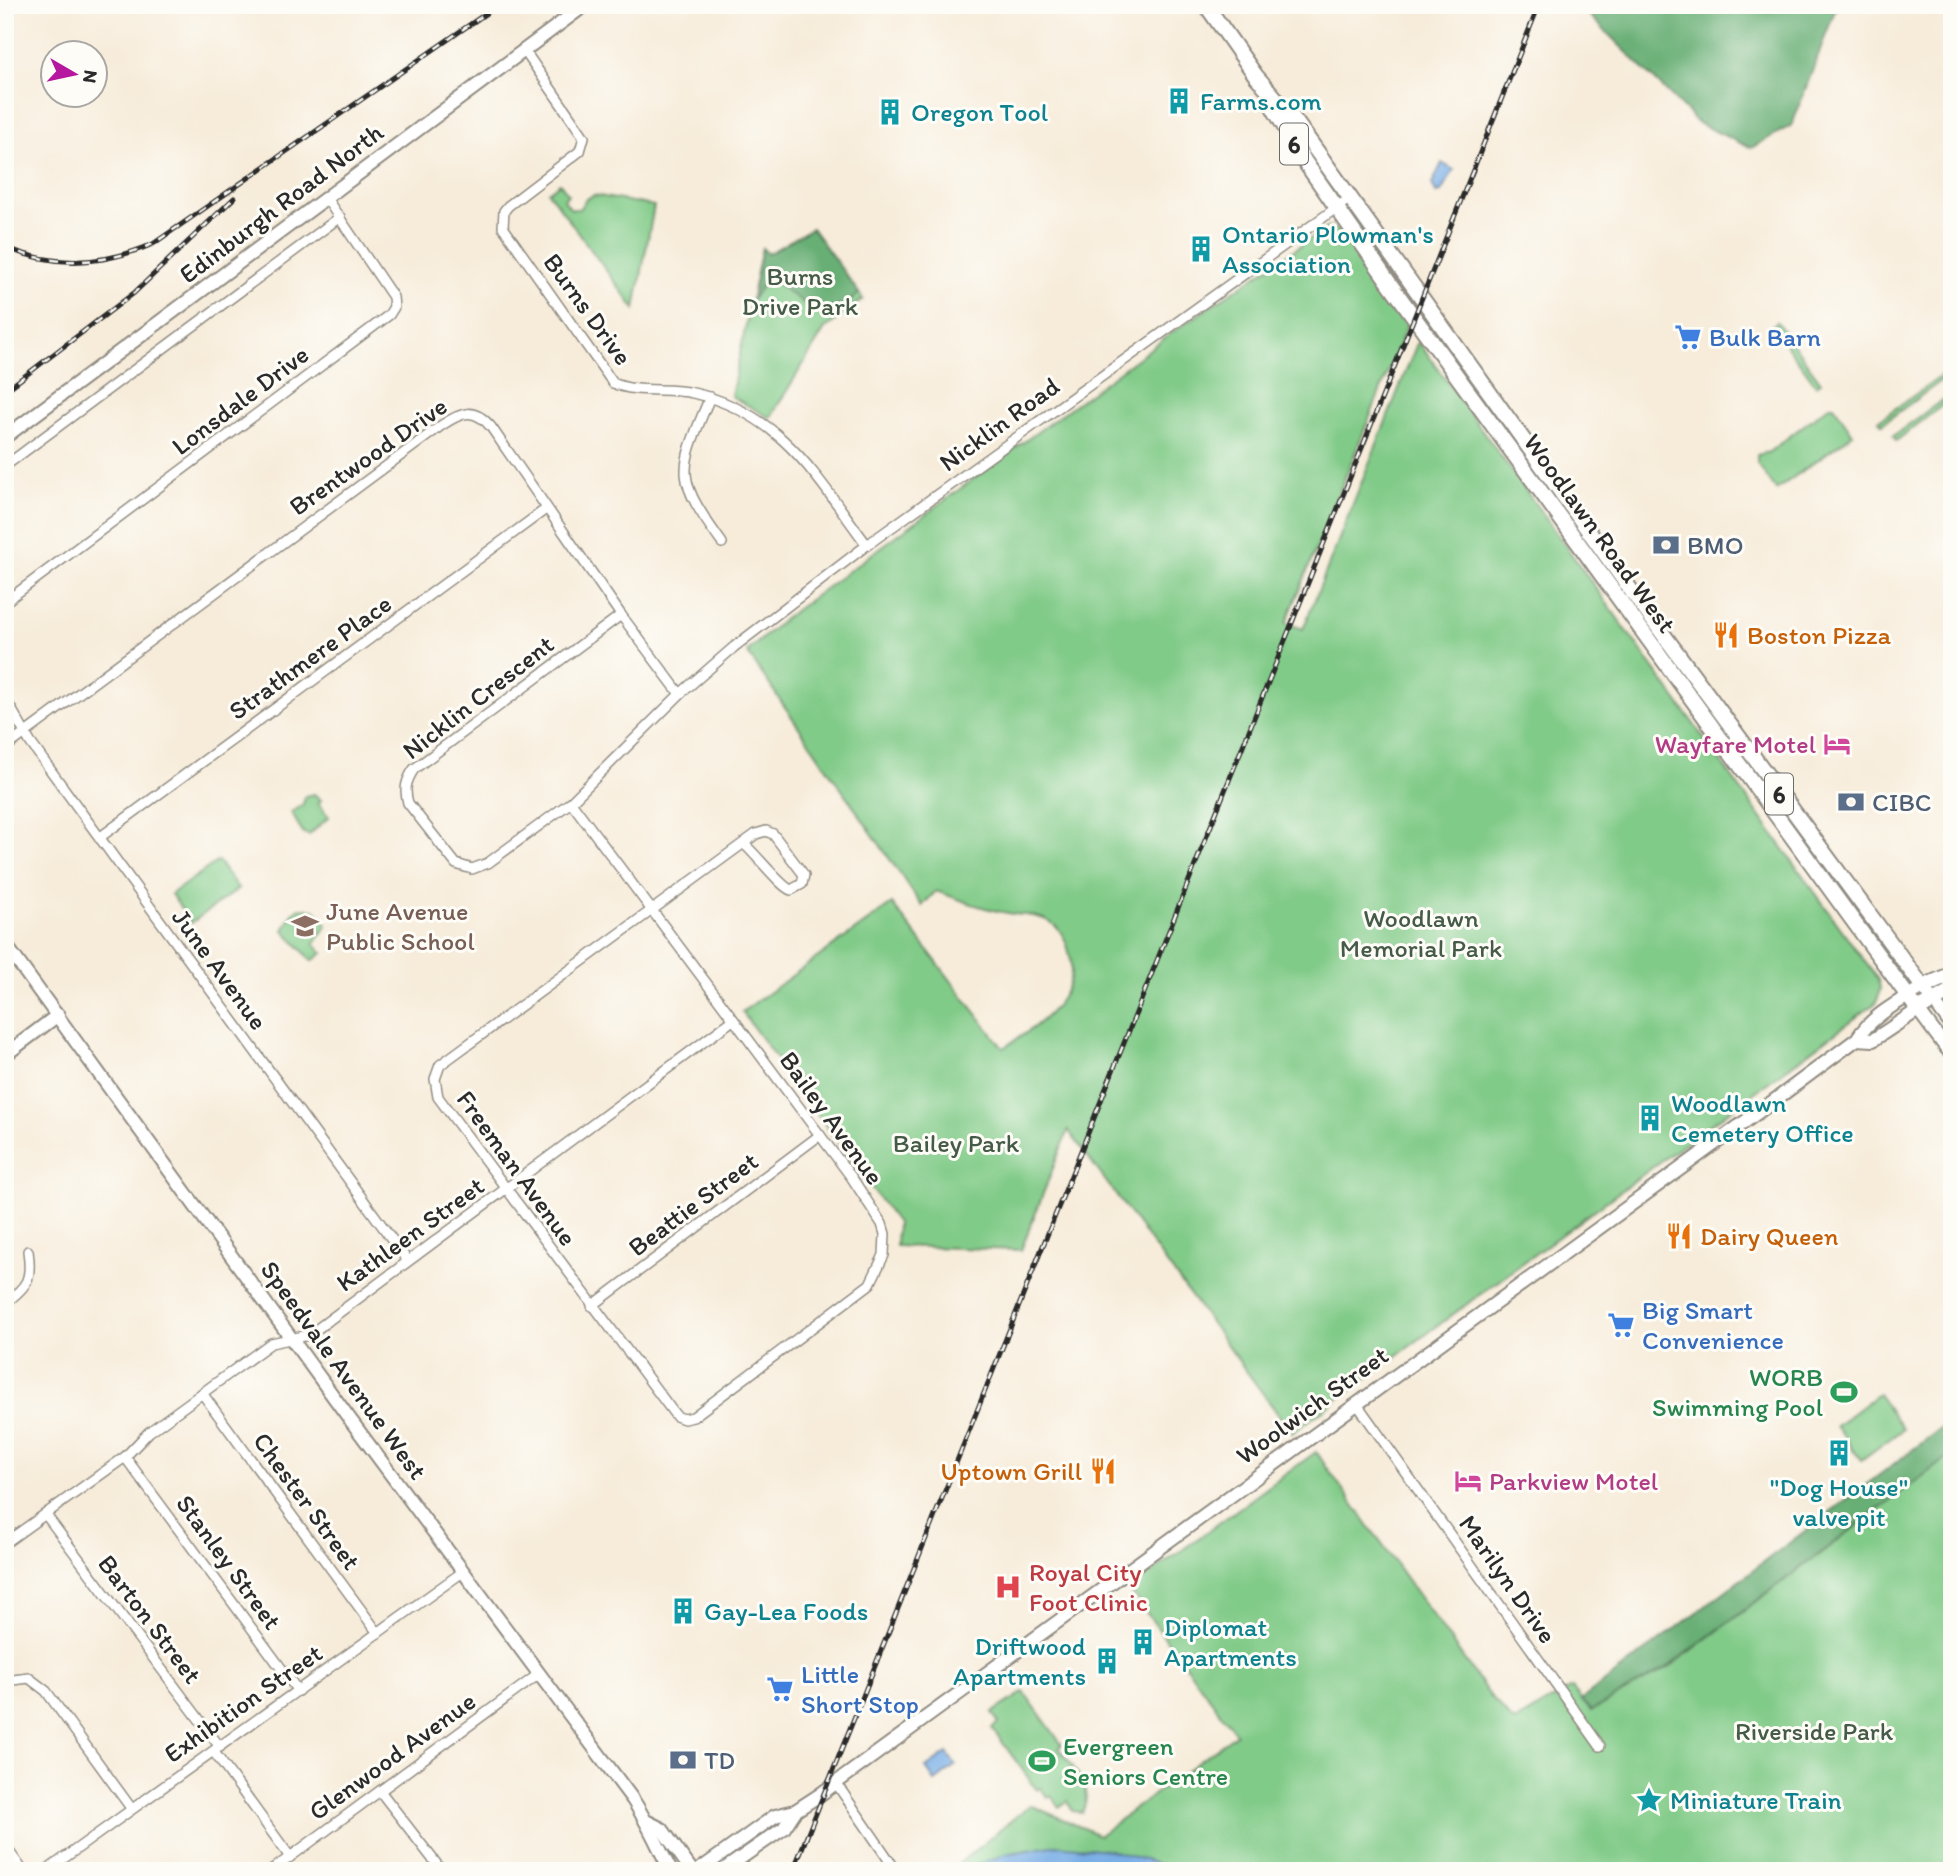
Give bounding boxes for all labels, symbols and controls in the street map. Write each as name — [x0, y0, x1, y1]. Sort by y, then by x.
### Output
north arrow — [38, 38, 108, 108]
text: N — [78, 68, 103, 85]
place label: Farms.com — [1200, 85, 1322, 117]
building icon: Farms.com — [1164, 86, 1194, 116]
place label: Oregon Tool — [911, 96, 1048, 128]
building icon: Oregon Tool — [875, 97, 905, 127]
street label: Edinburgh Road North — [173, 116, 389, 290]
road number: 6 — [1280, 124, 1308, 164]
place label: Ontario Plowman's Association — [1222, 218, 1434, 280]
building icon: Ontario Plowman's Association — [1186, 234, 1216, 264]
street label: Burns Drive — [537, 247, 639, 371]
park label: Burns Drive Park — [742, 260, 859, 322]
place label: Bulk Barn — [1709, 321, 1821, 353]
supermarket icon: Bulk Barn — [1673, 322, 1703, 352]
street label: Lonsdale Drive — [165, 338, 315, 462]
street label: Nicklin Road — [933, 370, 1065, 478]
street label: Brentwood Drive — [283, 390, 453, 522]
street label: Woodlawn Road West — [1517, 427, 1683, 639]
place label: BMO — [1687, 529, 1744, 561]
bank icon: BMO — [1651, 530, 1681, 560]
street label: Strathmere Place — [222, 587, 398, 727]
place label: Boston Pizza — [1747, 619, 1892, 651]
restaurant icon: Boston Pizza — [1711, 620, 1741, 650]
street label: Nicklin Crescent — [396, 628, 560, 766]
place label: Wayfare Motel — [1655, 728, 1816, 760]
hotel icon: Wayfare Motel — [1822, 729, 1852, 759]
road number: 6 — [1765, 774, 1793, 814]
place label: CIBC — [1872, 786, 1932, 818]
bank icon: CIBC — [1836, 787, 1866, 817]
place label: June Avenue Public School — [326, 895, 475, 957]
street label: June Avenue — [165, 902, 275, 1036]
park label: Woodlawn Memorial Park — [1340, 902, 1502, 964]
school or university icon: June Avenue Public School — [290, 911, 320, 941]
street label: Bailey Avenue — [773, 1045, 891, 1191]
street label: Freeman Avenue — [450, 1084, 584, 1252]
place label: Woodlawn Cemetery Office — [1671, 1087, 1854, 1149]
building icon: Woodlawn Cemetery Office — [1635, 1103, 1665, 1133]
park label: Bailey Park — [893, 1127, 1020, 1159]
street label: Beattie Street — [622, 1145, 764, 1263]
street label: Kathleen Street — [330, 1169, 490, 1298]
place label: Dairy Queen — [1700, 1220, 1839, 1252]
restaurant icon: Dairy Queen — [1664, 1221, 1694, 1251]
street label: Speedvale Avenue West — [254, 1254, 434, 1486]
place label: Big Smart Convenience — [1642, 1294, 1784, 1356]
supermarket icon: Big Smart Convenience — [1606, 1310, 1636, 1340]
street label: Woolwich Street — [1229, 1339, 1395, 1471]
place label: WORB Swimming Pool — [1652, 1361, 1823, 1423]
sports icon: WORB Swimming Pool — [1829, 1377, 1859, 1407]
street label: Chester Street — [246, 1426, 368, 1576]
building icon: "Dog House" valve pit — [1824, 1438, 1854, 1468]
place label: Uptown Grill — [941, 1455, 1082, 1487]
restaurant icon: Uptown Grill — [1088, 1456, 1118, 1486]
place label: Parkview Motel — [1489, 1465, 1658, 1497]
hotel icon: Parkview Motel — [1453, 1466, 1483, 1496]
place label: "Dog House" valve pit — [1770, 1471, 1908, 1533]
street label: Stanley Street — [169, 1488, 289, 1636]
street label: Marilyn Drive — [1452, 1509, 1564, 1649]
street label: Barton Street — [91, 1548, 209, 1690]
place label: Royal City Foot Clinic — [1029, 1556, 1148, 1618]
hospital icon: Royal City Foot Clinic — [993, 1572, 1023, 1602]
place label: Gay-Lea Foods — [704, 1595, 868, 1627]
building icon: Gay-Lea Foods — [668, 1596, 698, 1626]
place label: Diplomat Apartments — [1164, 1611, 1297, 1673]
building icon: Diplomat Apartments — [1128, 1627, 1158, 1657]
place label: Driftwood Apartments — [953, 1630, 1086, 1692]
street label: Exhibition Street — [158, 1636, 328, 1769]
building icon: Driftwood Apartments — [1092, 1646, 1122, 1676]
place label: Little Short Stop — [801, 1658, 919, 1720]
supermarket icon: Little Short Stop — [765, 1674, 795, 1704]
street label: Glenwood Avenue — [302, 1685, 482, 1827]
park label: Riverside Park — [1735, 1715, 1894, 1747]
place label: Evergreen Seniors Centre — [1063, 1730, 1228, 1792]
place label: TD — [704, 1744, 735, 1776]
bank icon: TD — [668, 1745, 698, 1775]
sports icon: Evergreen Seniors Centre — [1027, 1746, 1057, 1776]
place label: Miniature Train — [1670, 1784, 1842, 1816]
place icon: Miniature Train — [1634, 1785, 1664, 1815]

